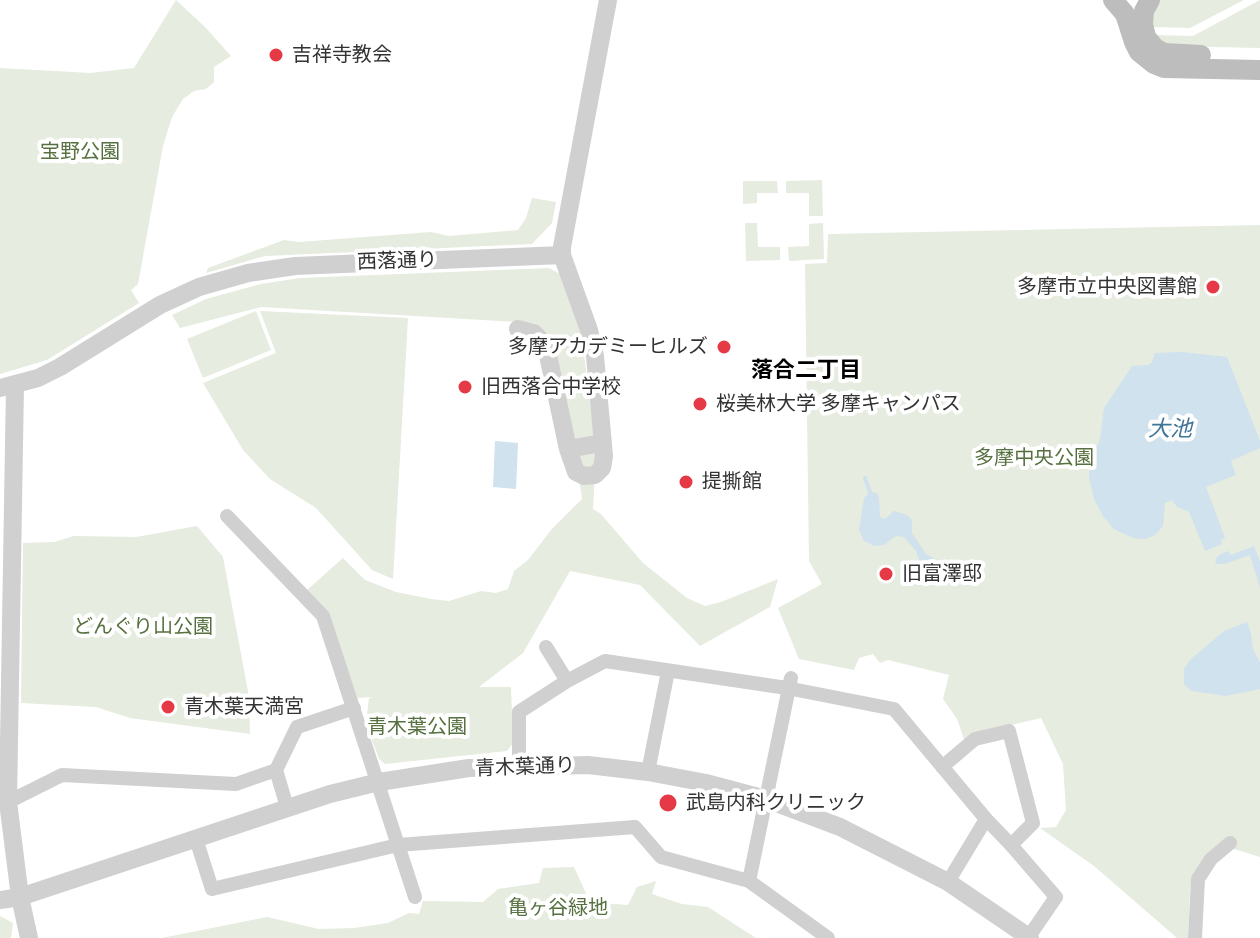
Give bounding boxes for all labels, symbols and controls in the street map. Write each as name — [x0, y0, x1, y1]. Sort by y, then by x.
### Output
place label: 吉祥寺教会 — [292, 43, 392, 67]
marker: 吉祥寺教会 — [267, 46, 285, 64]
park label: 宝野公園 — [40, 140, 120, 164]
street label: 西落通り — [357, 248, 437, 274]
place label: 多摩市立中央図書館 — [1017, 275, 1197, 299]
marker: 多摩市立中央図書館 — [1204, 278, 1222, 296]
place label: 多摩アカデミーヒルズ — [508, 335, 708, 359]
marker: 多摩アカデミーヒルズ — [715, 338, 733, 356]
district label: 落合二丁目 — [751, 357, 861, 383]
place label: 旧西落合中学校 — [481, 375, 621, 399]
marker: 旧西落合中学校 — [456, 378, 474, 396]
place label: 桜美林大学 多摩キャンパス — [716, 392, 961, 416]
marker: 桜美林大学 多摩キャンパス — [691, 395, 709, 413]
water label: 大池 — [1148, 416, 1192, 442]
park label: 多摩中央公園 — [974, 446, 1094, 470]
place label: 提撕館 — [702, 470, 762, 494]
marker: 提撕館 — [677, 473, 695, 491]
place label: 旧富澤邸 — [902, 562, 982, 586]
marker: 旧富澤邸 — [877, 565, 895, 583]
park label: どんぐり山公園 — [73, 615, 213, 639]
place label: 青木葉天満宮 — [184, 695, 304, 719]
marker: 青木葉天満宮 — [159, 698, 177, 716]
park label: 青木葉公園 — [367, 715, 467, 739]
street label: 青木葉通り — [475, 753, 575, 781]
place label: 武島内科クリニック — [686, 791, 866, 815]
marker: 武島内科クリニック — [657, 792, 679, 814]
park label: 亀ヶ谷緑地 — [508, 896, 608, 920]

